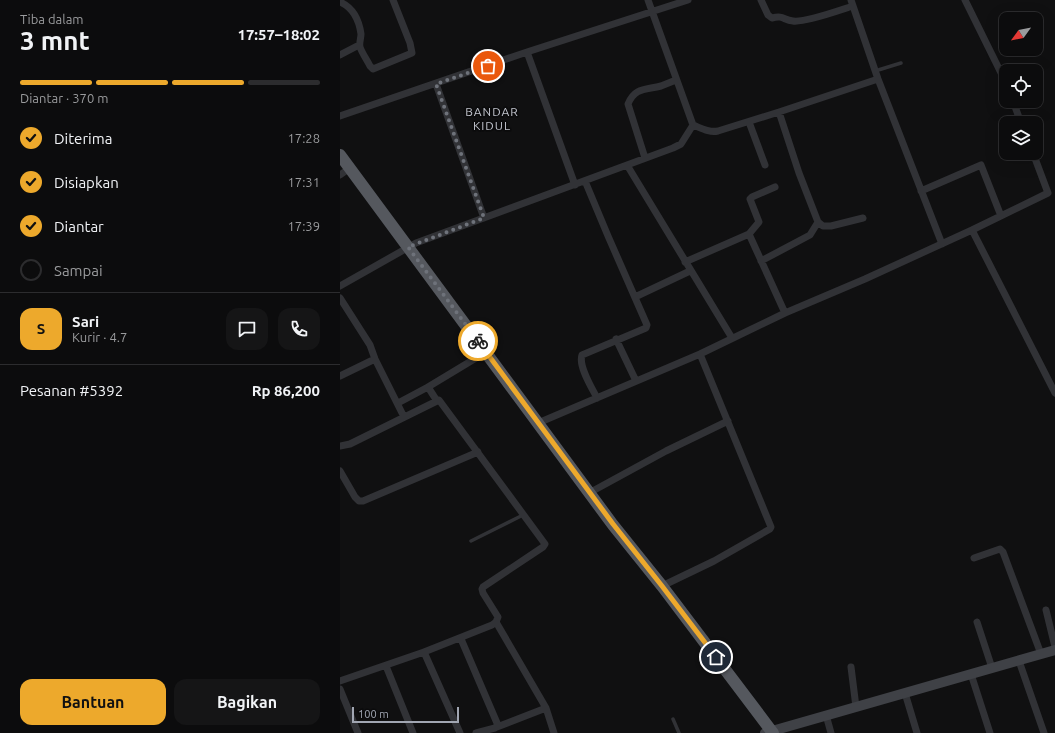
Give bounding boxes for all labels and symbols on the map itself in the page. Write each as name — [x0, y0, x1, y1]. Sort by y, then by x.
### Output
north arrow — [999, 12, 1043, 56]
pin — [471, 49, 505, 83]
district label: BANDAR KIDUL — [465, 105, 519, 132]
courier — [458, 321, 498, 361]
pin — [699, 640, 733, 674]
scale bar — [352, 705, 459, 724]

